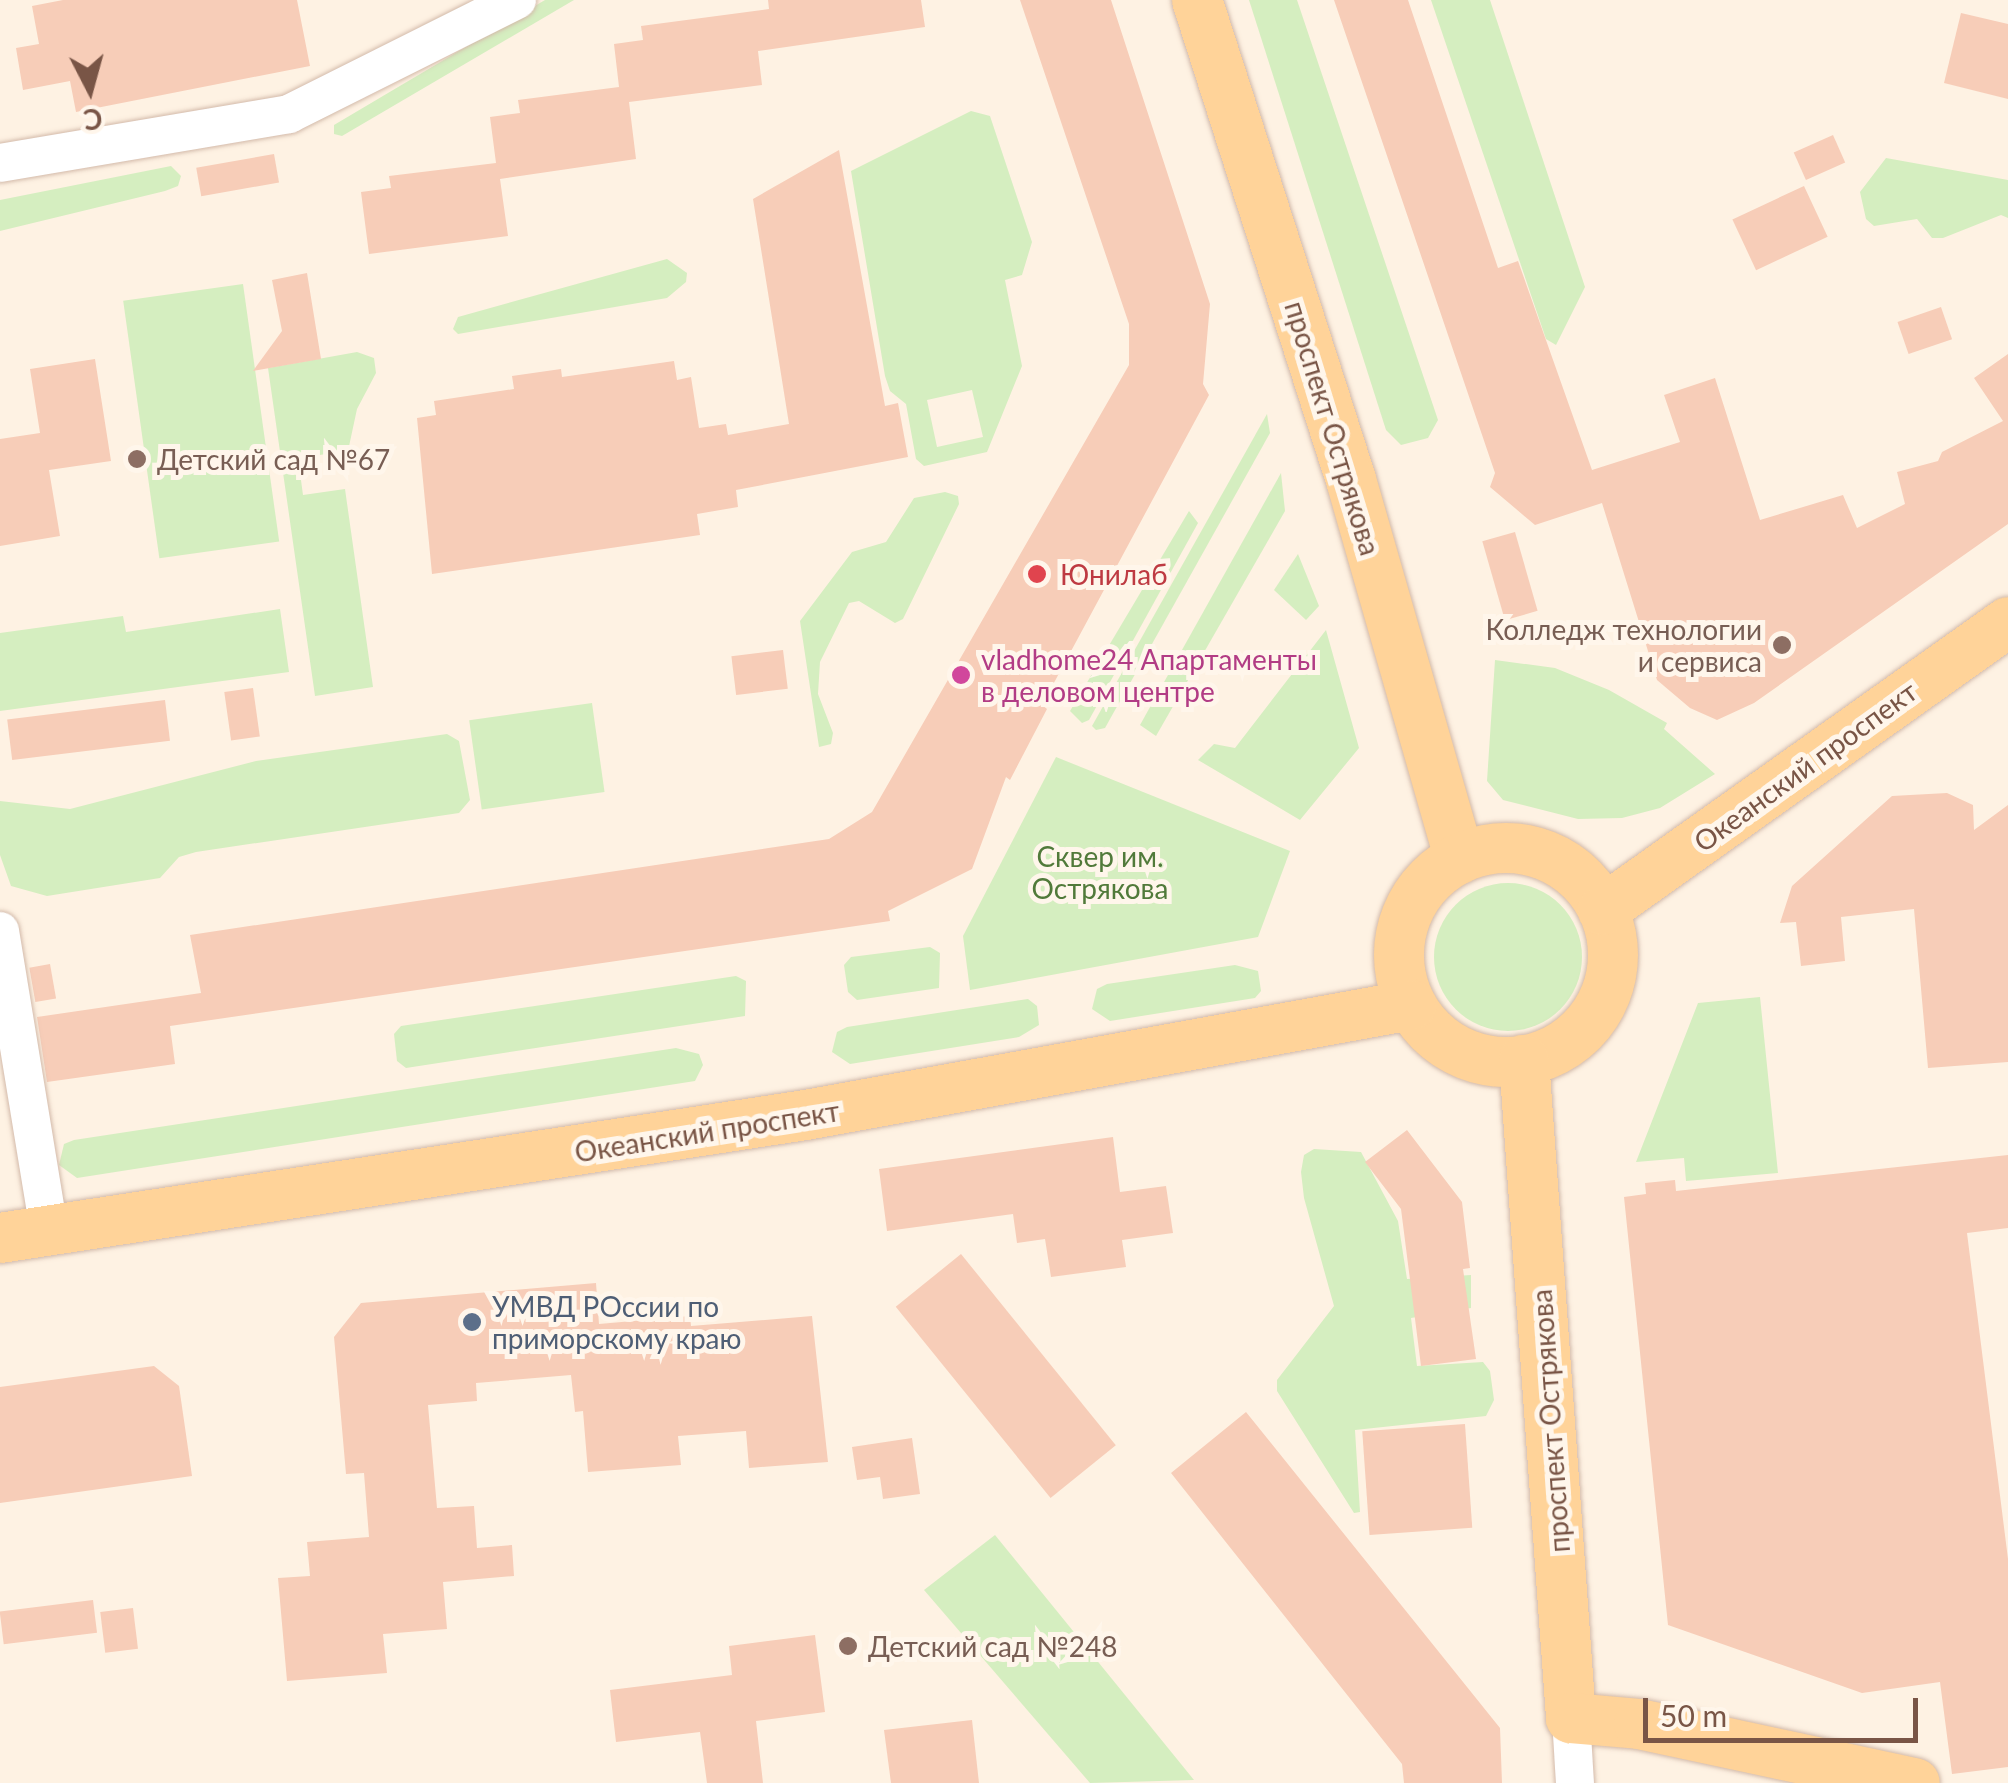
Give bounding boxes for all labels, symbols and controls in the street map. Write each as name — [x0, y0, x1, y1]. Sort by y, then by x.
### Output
north arrow — [40, 40, 140, 140]
text: С — [82, 102, 104, 138]
street label: проспект Острякова — [1278, 297, 1388, 559]
place label: Детский сад №67 — [157, 442, 390, 476]
marker: Детский сад №67 — [126, 448, 148, 470]
place label: Юнилаб — [1060, 557, 1168, 591]
marker: Юнилаб — [1024, 561, 1050, 587]
place label: Колледж технологии и сервиса — [1485, 612, 1762, 678]
marker: Колледж технологии и сервиса — [1771, 634, 1793, 656]
place label: vladhome24 Апартаменты в деловом центре — [981, 642, 1317, 708]
marker: vladhome24 Апартаменты в деловом центре — [950, 664, 972, 686]
street label: Океанский проспект — [1687, 674, 1923, 858]
park label: Сквер им. Острякова — [1032, 839, 1168, 905]
street label: Океанский проспект — [572, 1093, 842, 1169]
street label: проспект Острякова — [1524, 1288, 1576, 1554]
place label: УМВД РОссии по приморскому краю — [492, 1289, 741, 1355]
marker: УМВД РОссии по приморскому краю — [461, 1311, 483, 1333]
place label: Детский сад №248 — [868, 1629, 1117, 1663]
marker: Детский сад №248 — [837, 1635, 859, 1657]
scale bar — [1648, 1678, 1923, 1740]
text: 50 m — [1660, 1697, 1727, 1733]

